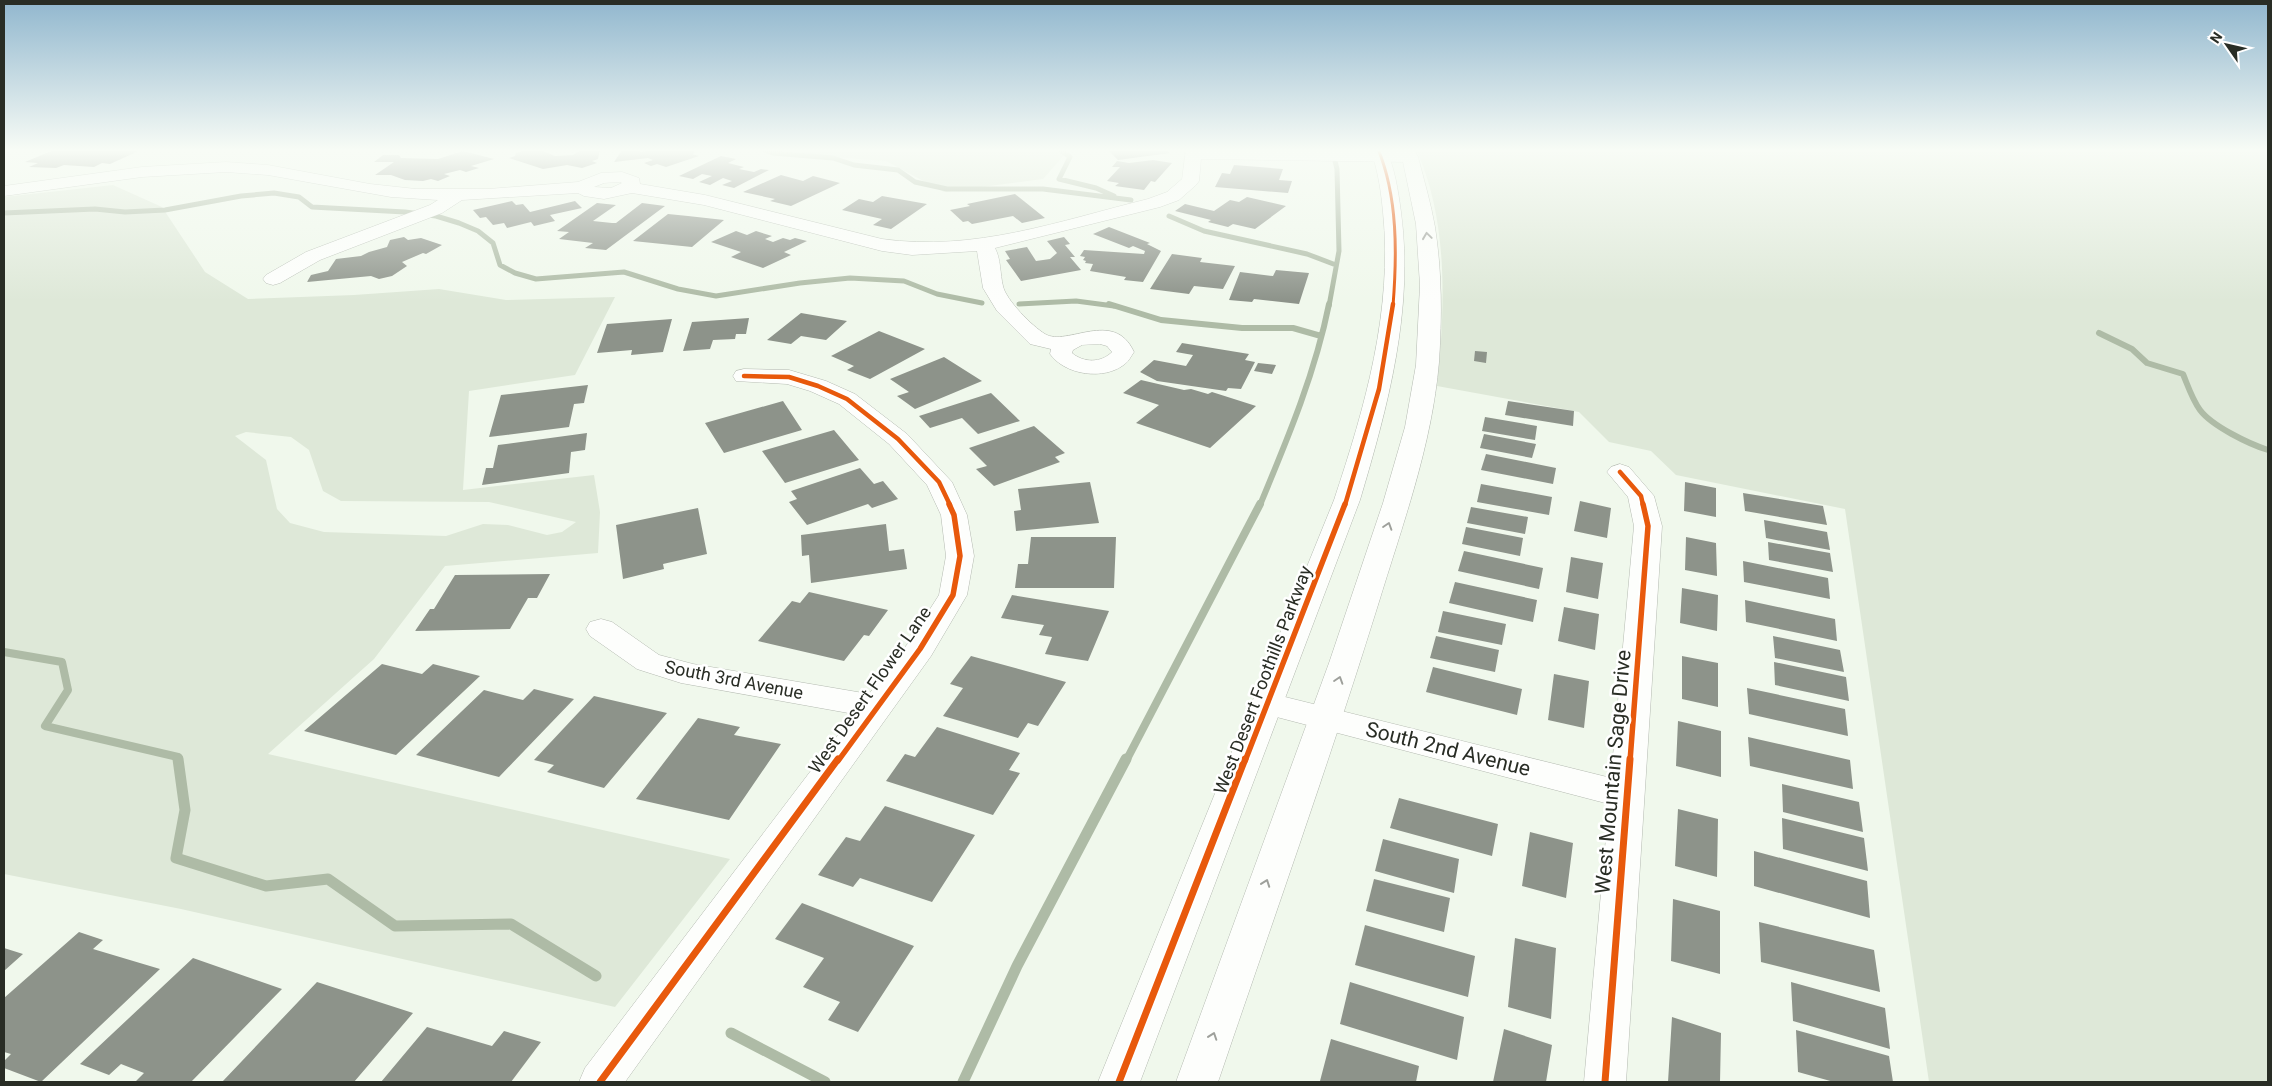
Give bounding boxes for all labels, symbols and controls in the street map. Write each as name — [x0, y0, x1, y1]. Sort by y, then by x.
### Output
north arrow — [2202, 20, 2252, 70]
text: N — [2207, 29, 2226, 46]
one-way arrow — [1422, 232, 1432, 240]
one-way arrow — [1382, 522, 1392, 530]
street label: West Desert Foothills Parkway — [1209, 562, 1316, 797]
street label: West Desert Flower Lane — [804, 602, 935, 777]
street label: West Mountain Sage Drive — [1590, 649, 1636, 895]
street label: South 3rd Avenue — [663, 656, 805, 703]
one-way arrow — [1333, 677, 1343, 685]
street label: South 2nd Avenue — [1363, 717, 1533, 781]
one-way arrow — [1260, 879, 1270, 887]
one-way arrow — [1207, 1032, 1217, 1041]

